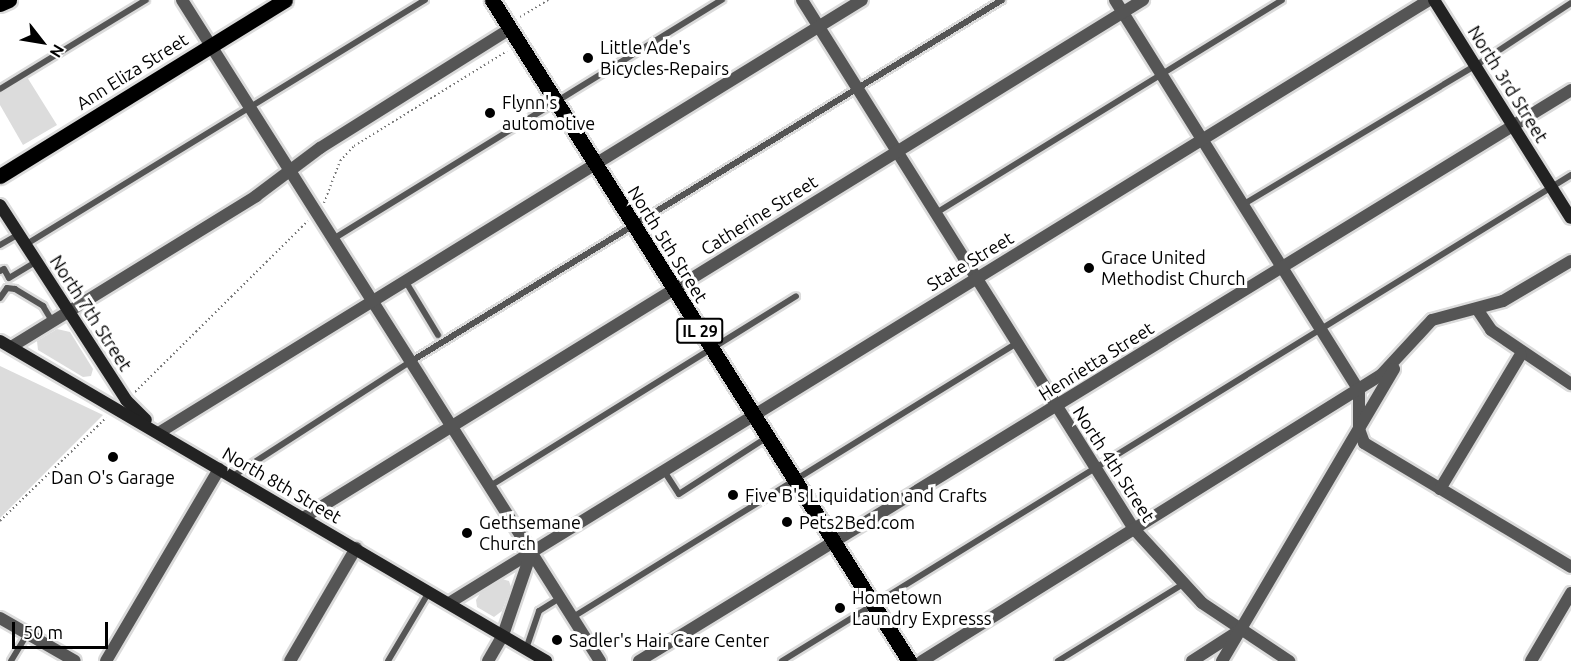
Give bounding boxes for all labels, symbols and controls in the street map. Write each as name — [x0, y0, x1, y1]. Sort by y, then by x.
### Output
north arrow — [12, 12, 72, 72]
street label: North 3rd Street — [1463, 22, 1553, 146]
street label: Ann Eliza Street — [72, 28, 192, 114]
place label: Little Ade's Bicycles-Repairs — [600, 37, 729, 80]
text: N — [47, 42, 68, 61]
marker: Little Ade's Bicycles-Repairs — [581, 51, 595, 65]
place label: Flynn's automotive — [502, 92, 595, 134]
marker: Flynn's automotive — [483, 106, 497, 120]
street label: Catherine Street — [697, 171, 821, 259]
street label: North 5th Street — [623, 182, 713, 306]
street label: State Street — [923, 227, 1017, 295]
place label: Grace United Methodist Church — [1101, 247, 1245, 290]
street label: North 7th Street — [46, 251, 136, 375]
marker: Grace United Methodist Church — [1082, 261, 1096, 275]
street label: Henrietta Street — [1034, 317, 1158, 405]
road number: IL 29 — [676, 318, 724, 344]
street label: North 4th Street — [1069, 402, 1159, 526]
street label: North 8th Street — [219, 442, 345, 528]
marker: Dan O's Garage — [106, 450, 120, 464]
place label: Dan O's Garage — [51, 466, 175, 488]
place label: Five B's Liquidation and Crafts — [745, 484, 987, 506]
marker: Five B's Liquidation and Crafts — [726, 488, 740, 502]
place label: Pets2Bed.com — [799, 511, 915, 533]
place label: Gethsemane Church — [479, 512, 581, 554]
marker: Pets2Bed.com — [780, 515, 794, 529]
marker: Gethsemane Church — [460, 526, 474, 540]
place label: Hometown Laundry Expresss — [852, 587, 992, 630]
marker: Hometown Laundry Expresss — [833, 601, 847, 615]
scale bar — [15, 610, 111, 648]
text: 50 m — [23, 622, 63, 642]
place label: Sadler's Hair Care Center — [569, 629, 769, 651]
marker: Sadler's Hair Care Center — [550, 633, 564, 647]

